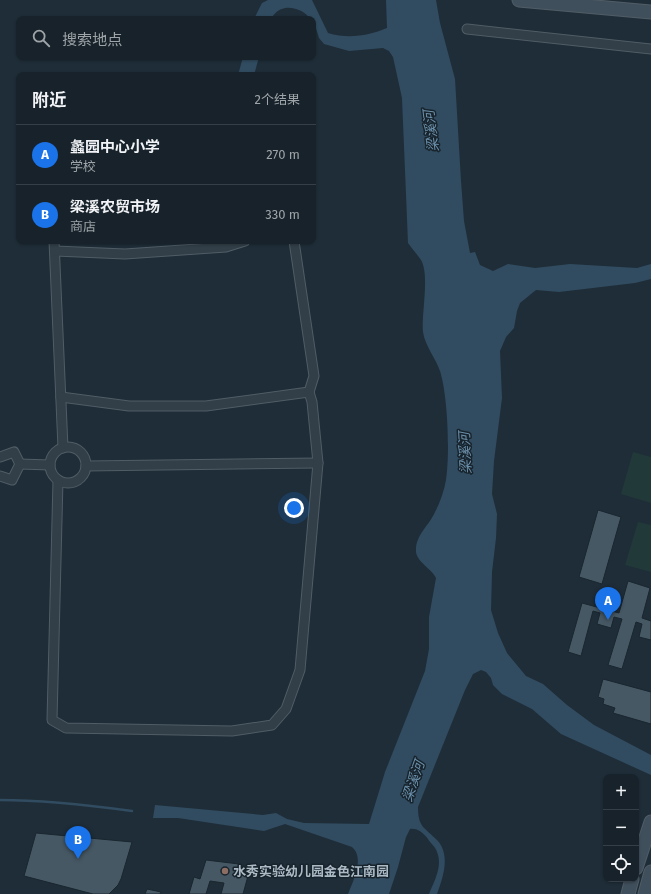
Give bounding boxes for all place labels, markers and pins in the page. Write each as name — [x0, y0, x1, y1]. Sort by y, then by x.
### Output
pin: A — [595, 587, 621, 620]
pin: B — [65, 826, 91, 859]
place label: 水秀实验幼儿园金色江南园 — [233, 864, 389, 879]
marker: 水秀实验幼儿园金色江南园 — [220, 866, 230, 876]

